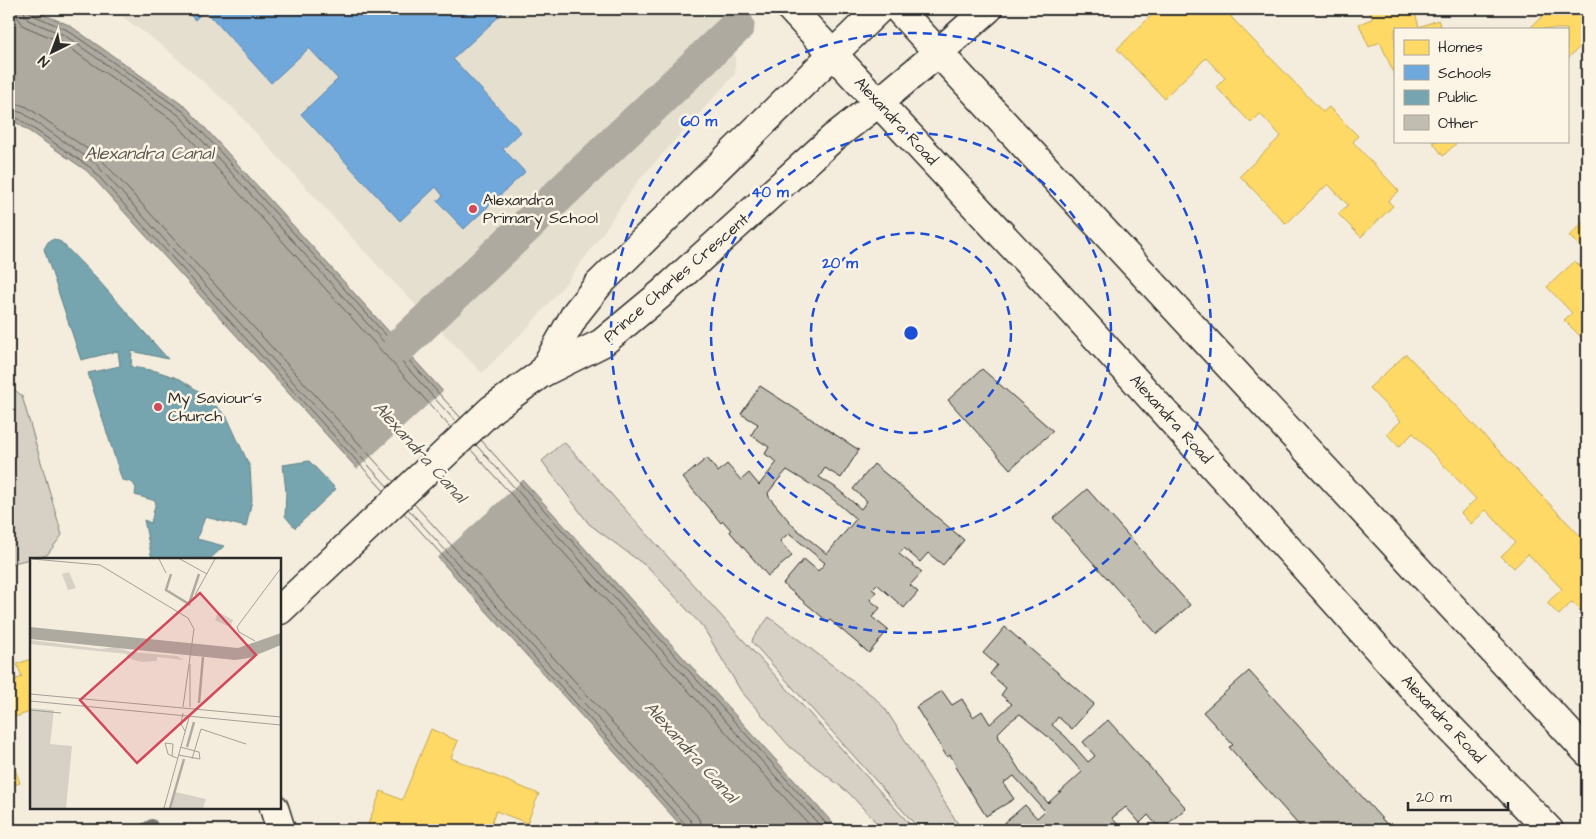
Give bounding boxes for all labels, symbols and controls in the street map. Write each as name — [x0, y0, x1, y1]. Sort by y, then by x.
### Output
north arrow — [28, 28, 78, 78]
legend — [1394, 28, 1568, 142]
text: Homes — [1438, 37, 1483, 58]
text: N — [34, 50, 54, 71]
text: Schools — [1438, 63, 1492, 84]
street label: Alexandra Road — [849, 72, 943, 170]
text: Public — [1438, 87, 1478, 108]
text: 60 m — [681, 111, 718, 132]
text: Other — [1438, 113, 1478, 134]
water label: Alexandra Canal — [84, 141, 216, 166]
text: 40 m — [751, 182, 789, 203]
place label: Alexandra Primary School — [483, 189, 598, 230]
marker: Alexandra Primary School — [467, 203, 479, 215]
street label: Prince Charles Crescent — [598, 208, 754, 347]
text: 20 m — [821, 253, 858, 274]
centre of rings — [902, 324, 920, 342]
street label: Alexandra Road — [1125, 369, 1217, 469]
place label: My Saviour's Church — [168, 387, 262, 427]
water label: Alexandra Canal — [367, 396, 474, 510]
marker: My Saviour's Church — [152, 401, 164, 413]
inset map — [30, 558, 281, 809]
street label: Alexandra Road — [1396, 670, 1490, 768]
water label: Alexandra Canal — [638, 696, 745, 810]
scale bar — [1408, 779, 1508, 811]
text: 20 m — [1416, 787, 1452, 808]

